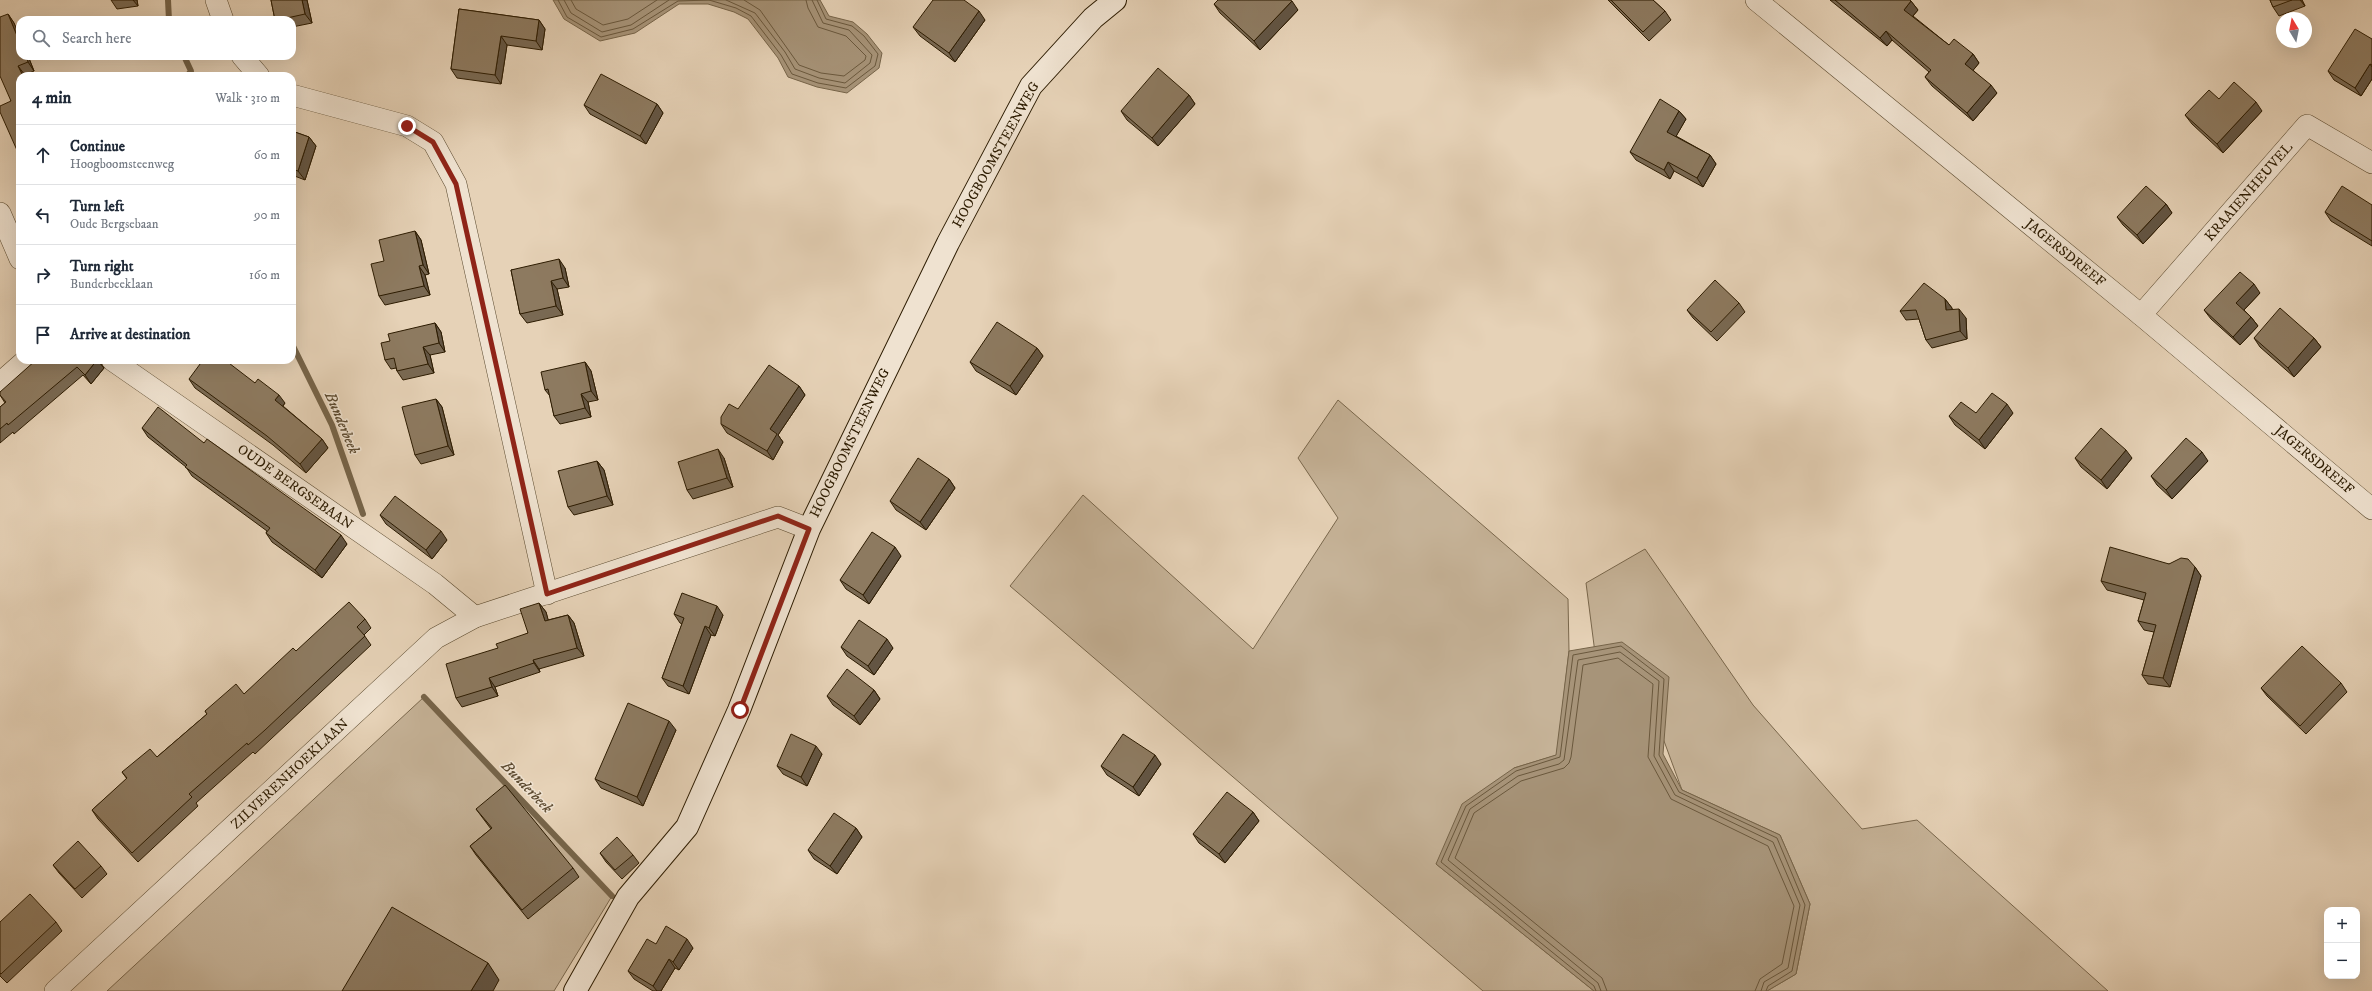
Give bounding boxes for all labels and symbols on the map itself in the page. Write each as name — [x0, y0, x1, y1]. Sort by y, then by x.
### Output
north arrow — [2276, 12, 2312, 48]
street label: HOOGBOOMSTEENWEG — [948, 79, 1044, 231]
route end — [398, 117, 416, 135]
street label: KRAAIENHEUVEL — [2201, 139, 2297, 245]
street label: JAGERSDREEF — [2019, 214, 2109, 291]
street label: HOOGBOOMSTEENWEG — [806, 365, 894, 521]
water label: Bunderbeek — [320, 388, 364, 458]
street label: JAGERSDREEF — [2269, 420, 2358, 499]
street label: OUDE BERGSEBAAN — [234, 440, 357, 534]
route start — [731, 701, 749, 719]
street label: ZILVERENHOEKLAAN — [227, 714, 353, 833]
water label: Bunderbeek — [497, 756, 557, 818]

